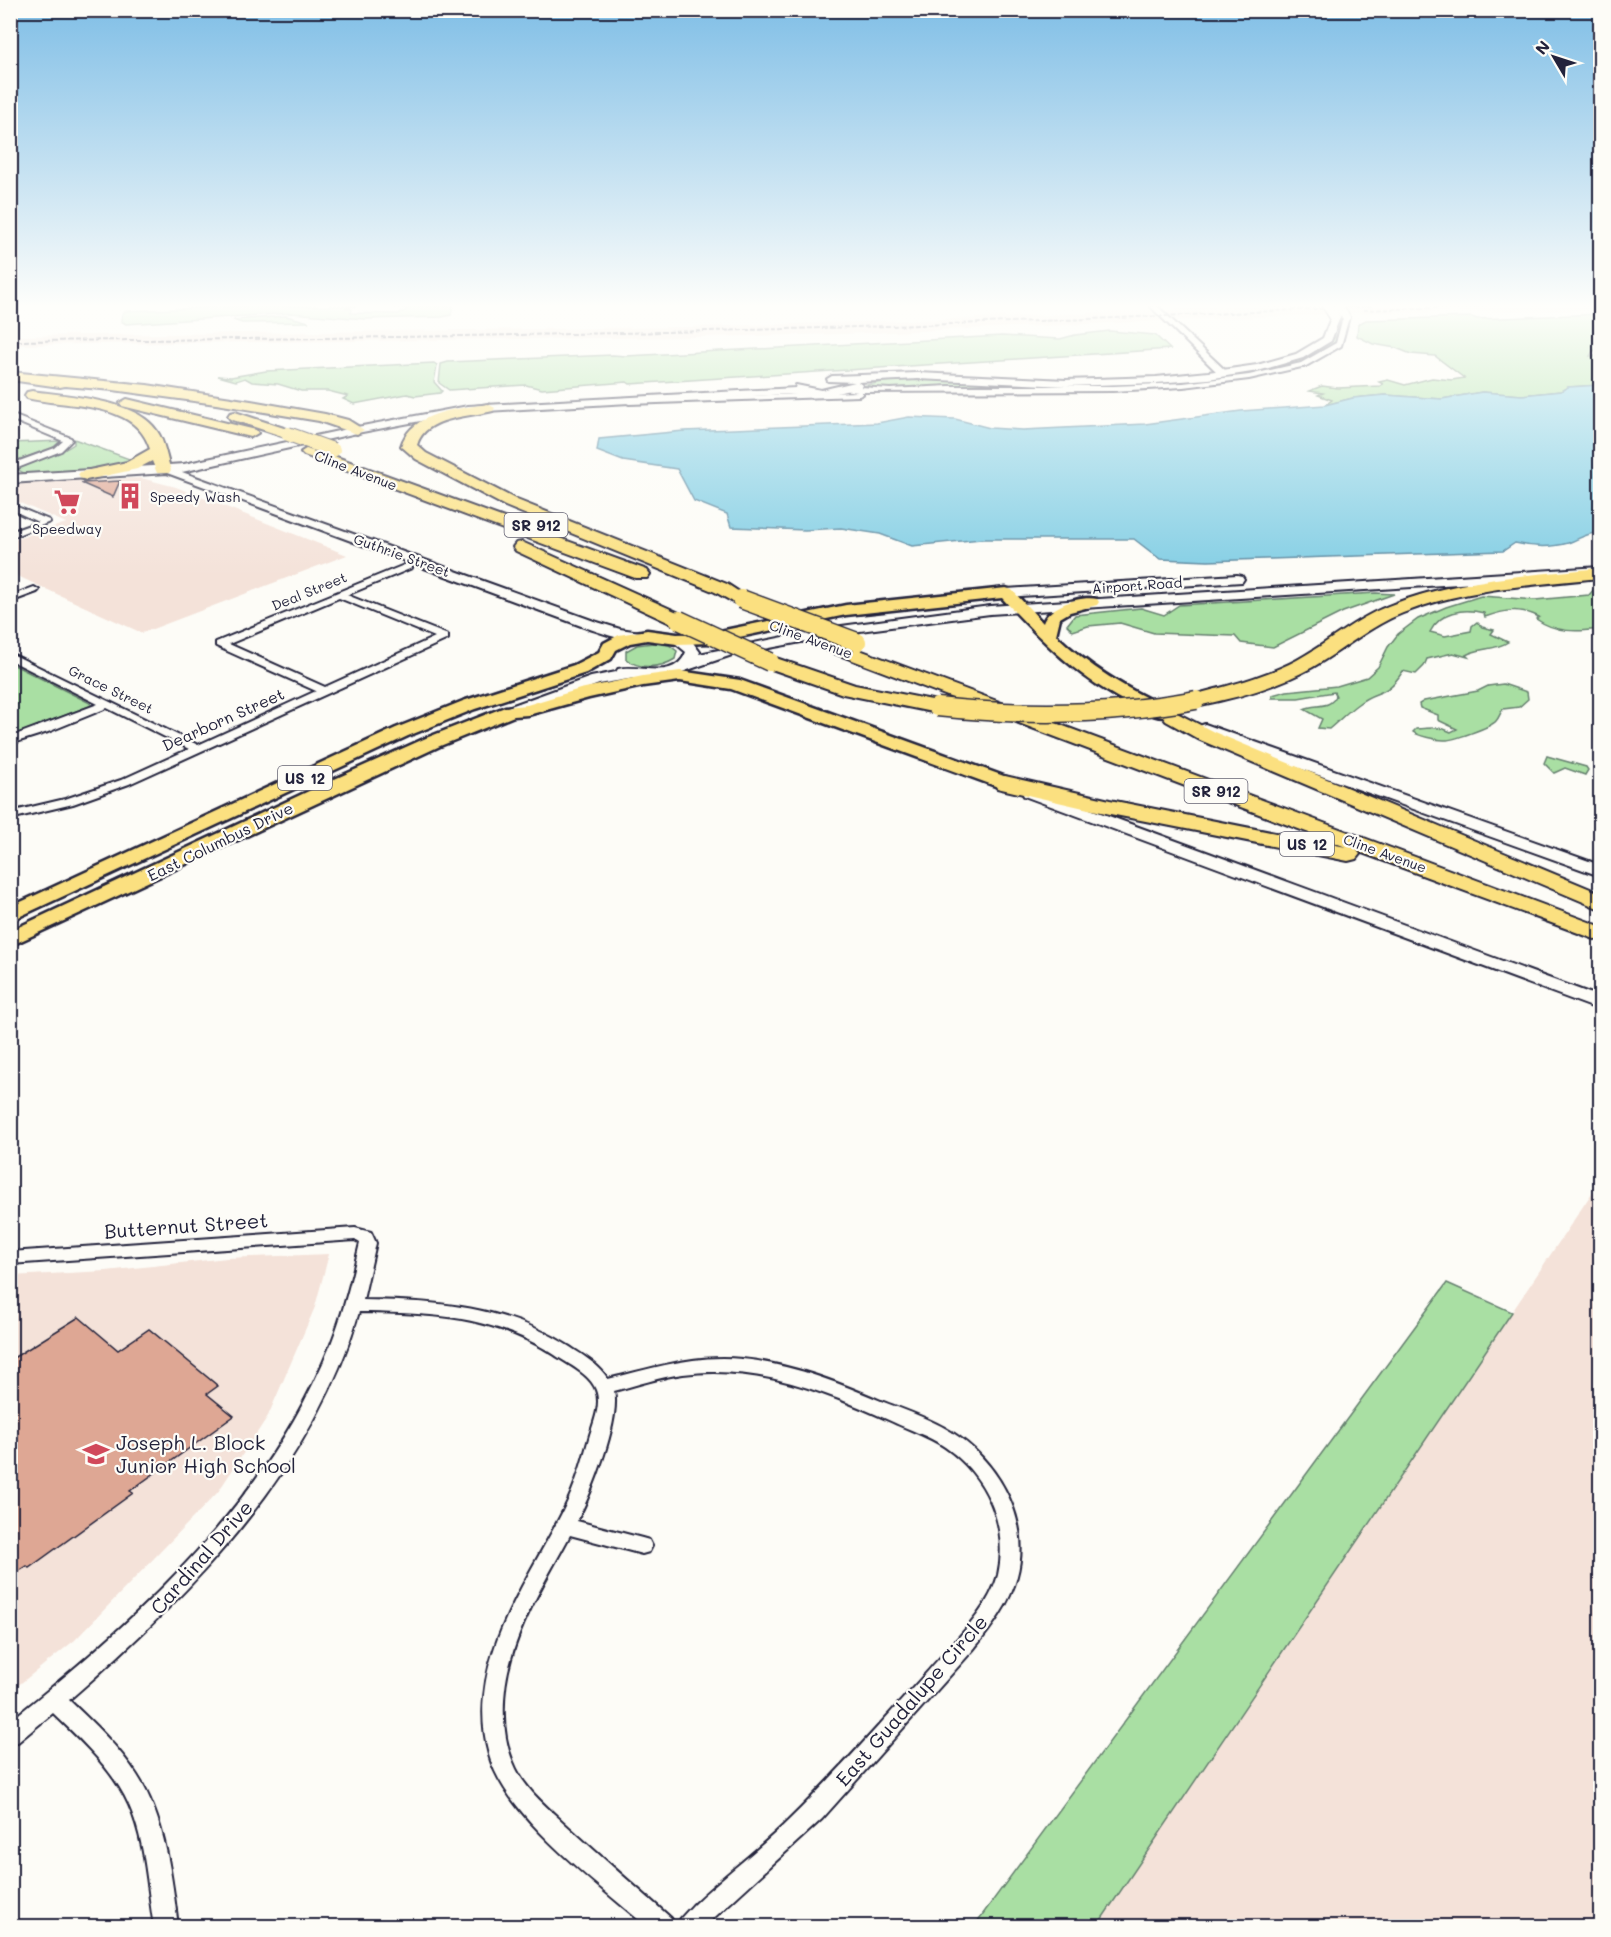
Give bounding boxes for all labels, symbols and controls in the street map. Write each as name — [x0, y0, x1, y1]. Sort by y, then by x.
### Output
north arrow — [1524, 27, 1584, 87]
text: N — [1530, 36, 1554, 59]
street label: Cline Avenue — [312, 446, 400, 494]
building icon: Speedy Wash — [115, 481, 145, 511]
supermarket icon: Speedway — [52, 487, 82, 517]
place label: Speedy Wash — [150, 487, 240, 506]
road number: SR 912 — [504, 513, 568, 537]
place label: Speedway — [32, 519, 102, 538]
street label: Guthrie Street — [351, 529, 453, 581]
street label: Deal Street — [269, 567, 349, 615]
street label: Airport Road — [1091, 572, 1183, 598]
street label: Cline Avenue — [767, 615, 855, 663]
street label: Grace Street — [65, 660, 157, 718]
street label: Dearborn Street — [159, 683, 287, 755]
road number: US 12 — [278, 766, 332, 790]
road number: SR 912 — [1184, 779, 1248, 803]
street label: East Columbus Drive — [144, 797, 296, 885]
street label: Cline Avenue — [1341, 829, 1429, 877]
road number: US 12 — [1280, 832, 1334, 856]
street label: Butternut Street — [103, 1206, 269, 1244]
place label: Joseph L. Block Junior High School — [116, 1429, 296, 1478]
school or university icon: Joseph L. Block Junior High School — [81, 1439, 111, 1469]
street label: Cardinal Drive — [144, 1494, 258, 1620]
street label: East Guadalupe Circle — [829, 1609, 993, 1791]

